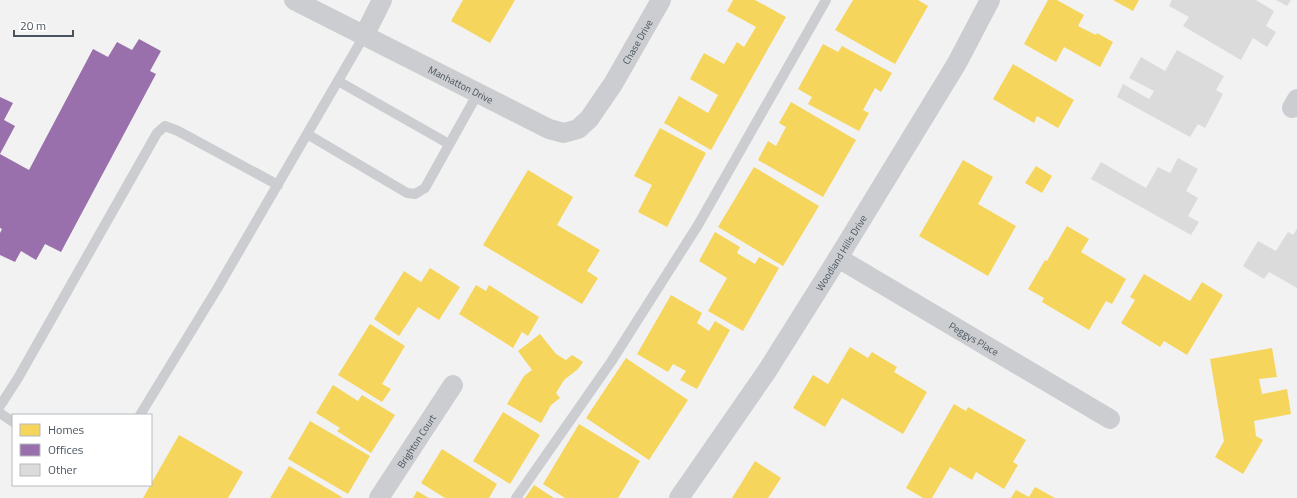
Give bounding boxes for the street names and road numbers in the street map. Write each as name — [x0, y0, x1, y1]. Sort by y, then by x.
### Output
street label: Chase Drive — [619, 17, 657, 67]
street label: Manhatton Drive — [426, 62, 496, 108]
street label: Woodland Hills Drive — [812, 212, 871, 294]
street label: Peggys Place — [946, 318, 1001, 359]
street label: Brighton Court — [394, 411, 440, 471]

